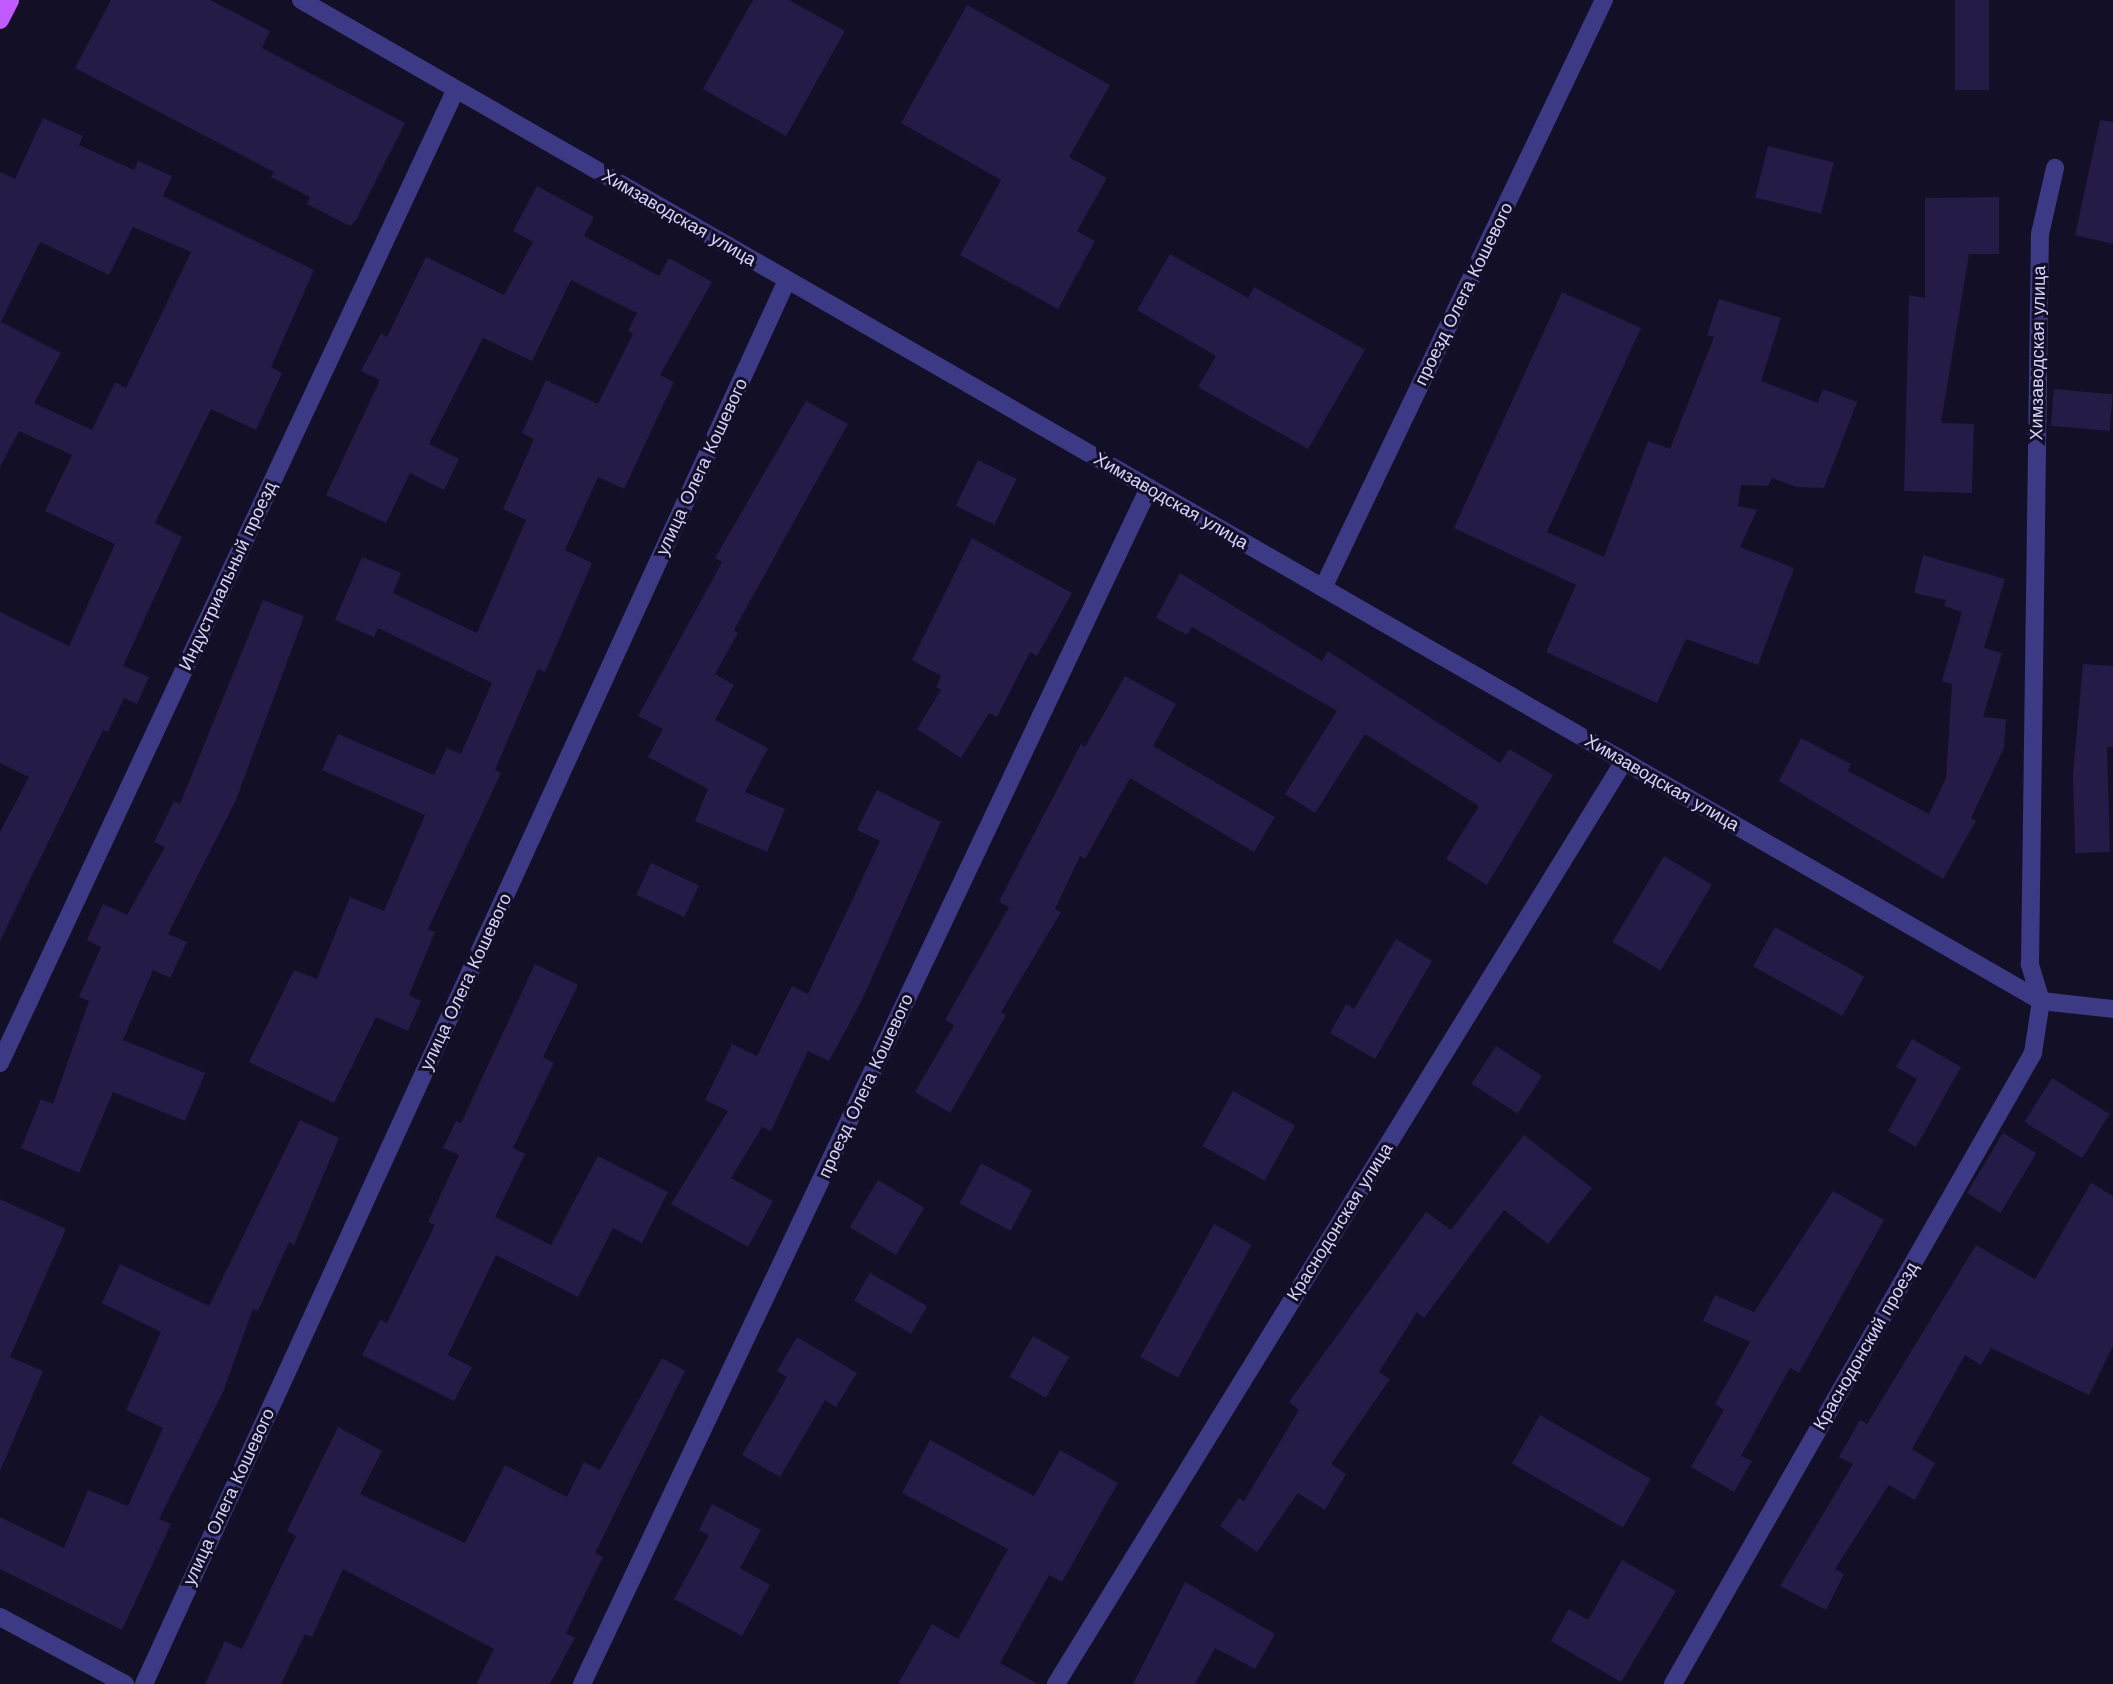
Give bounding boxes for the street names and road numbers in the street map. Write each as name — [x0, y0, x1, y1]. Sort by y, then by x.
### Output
street label: Химзаводская улица — [598, 165, 760, 271]
street label: проезд Олега Кошевого — [1410, 199, 1518, 389]
street label: Химзаводская улица — [2026, 266, 2050, 440]
street label: улица Олега Кошевого — [651, 375, 753, 559]
street label: Химзаводская улица — [1090, 448, 1252, 554]
street label: Индустриальный проезд — [175, 478, 281, 674]
street label: Химзаводская улица — [1581, 730, 1743, 836]
street label: улица Олега Кошевого — [415, 890, 517, 1074]
street label: проезд Олега Кошевого — [814, 990, 918, 1182]
street label: Краснодонская улица — [1283, 1139, 1397, 1305]
street label: Краснодонский проезд — [1809, 1258, 1923, 1434]
street label: улица Олега Кошевого — [178, 1405, 280, 1589]

